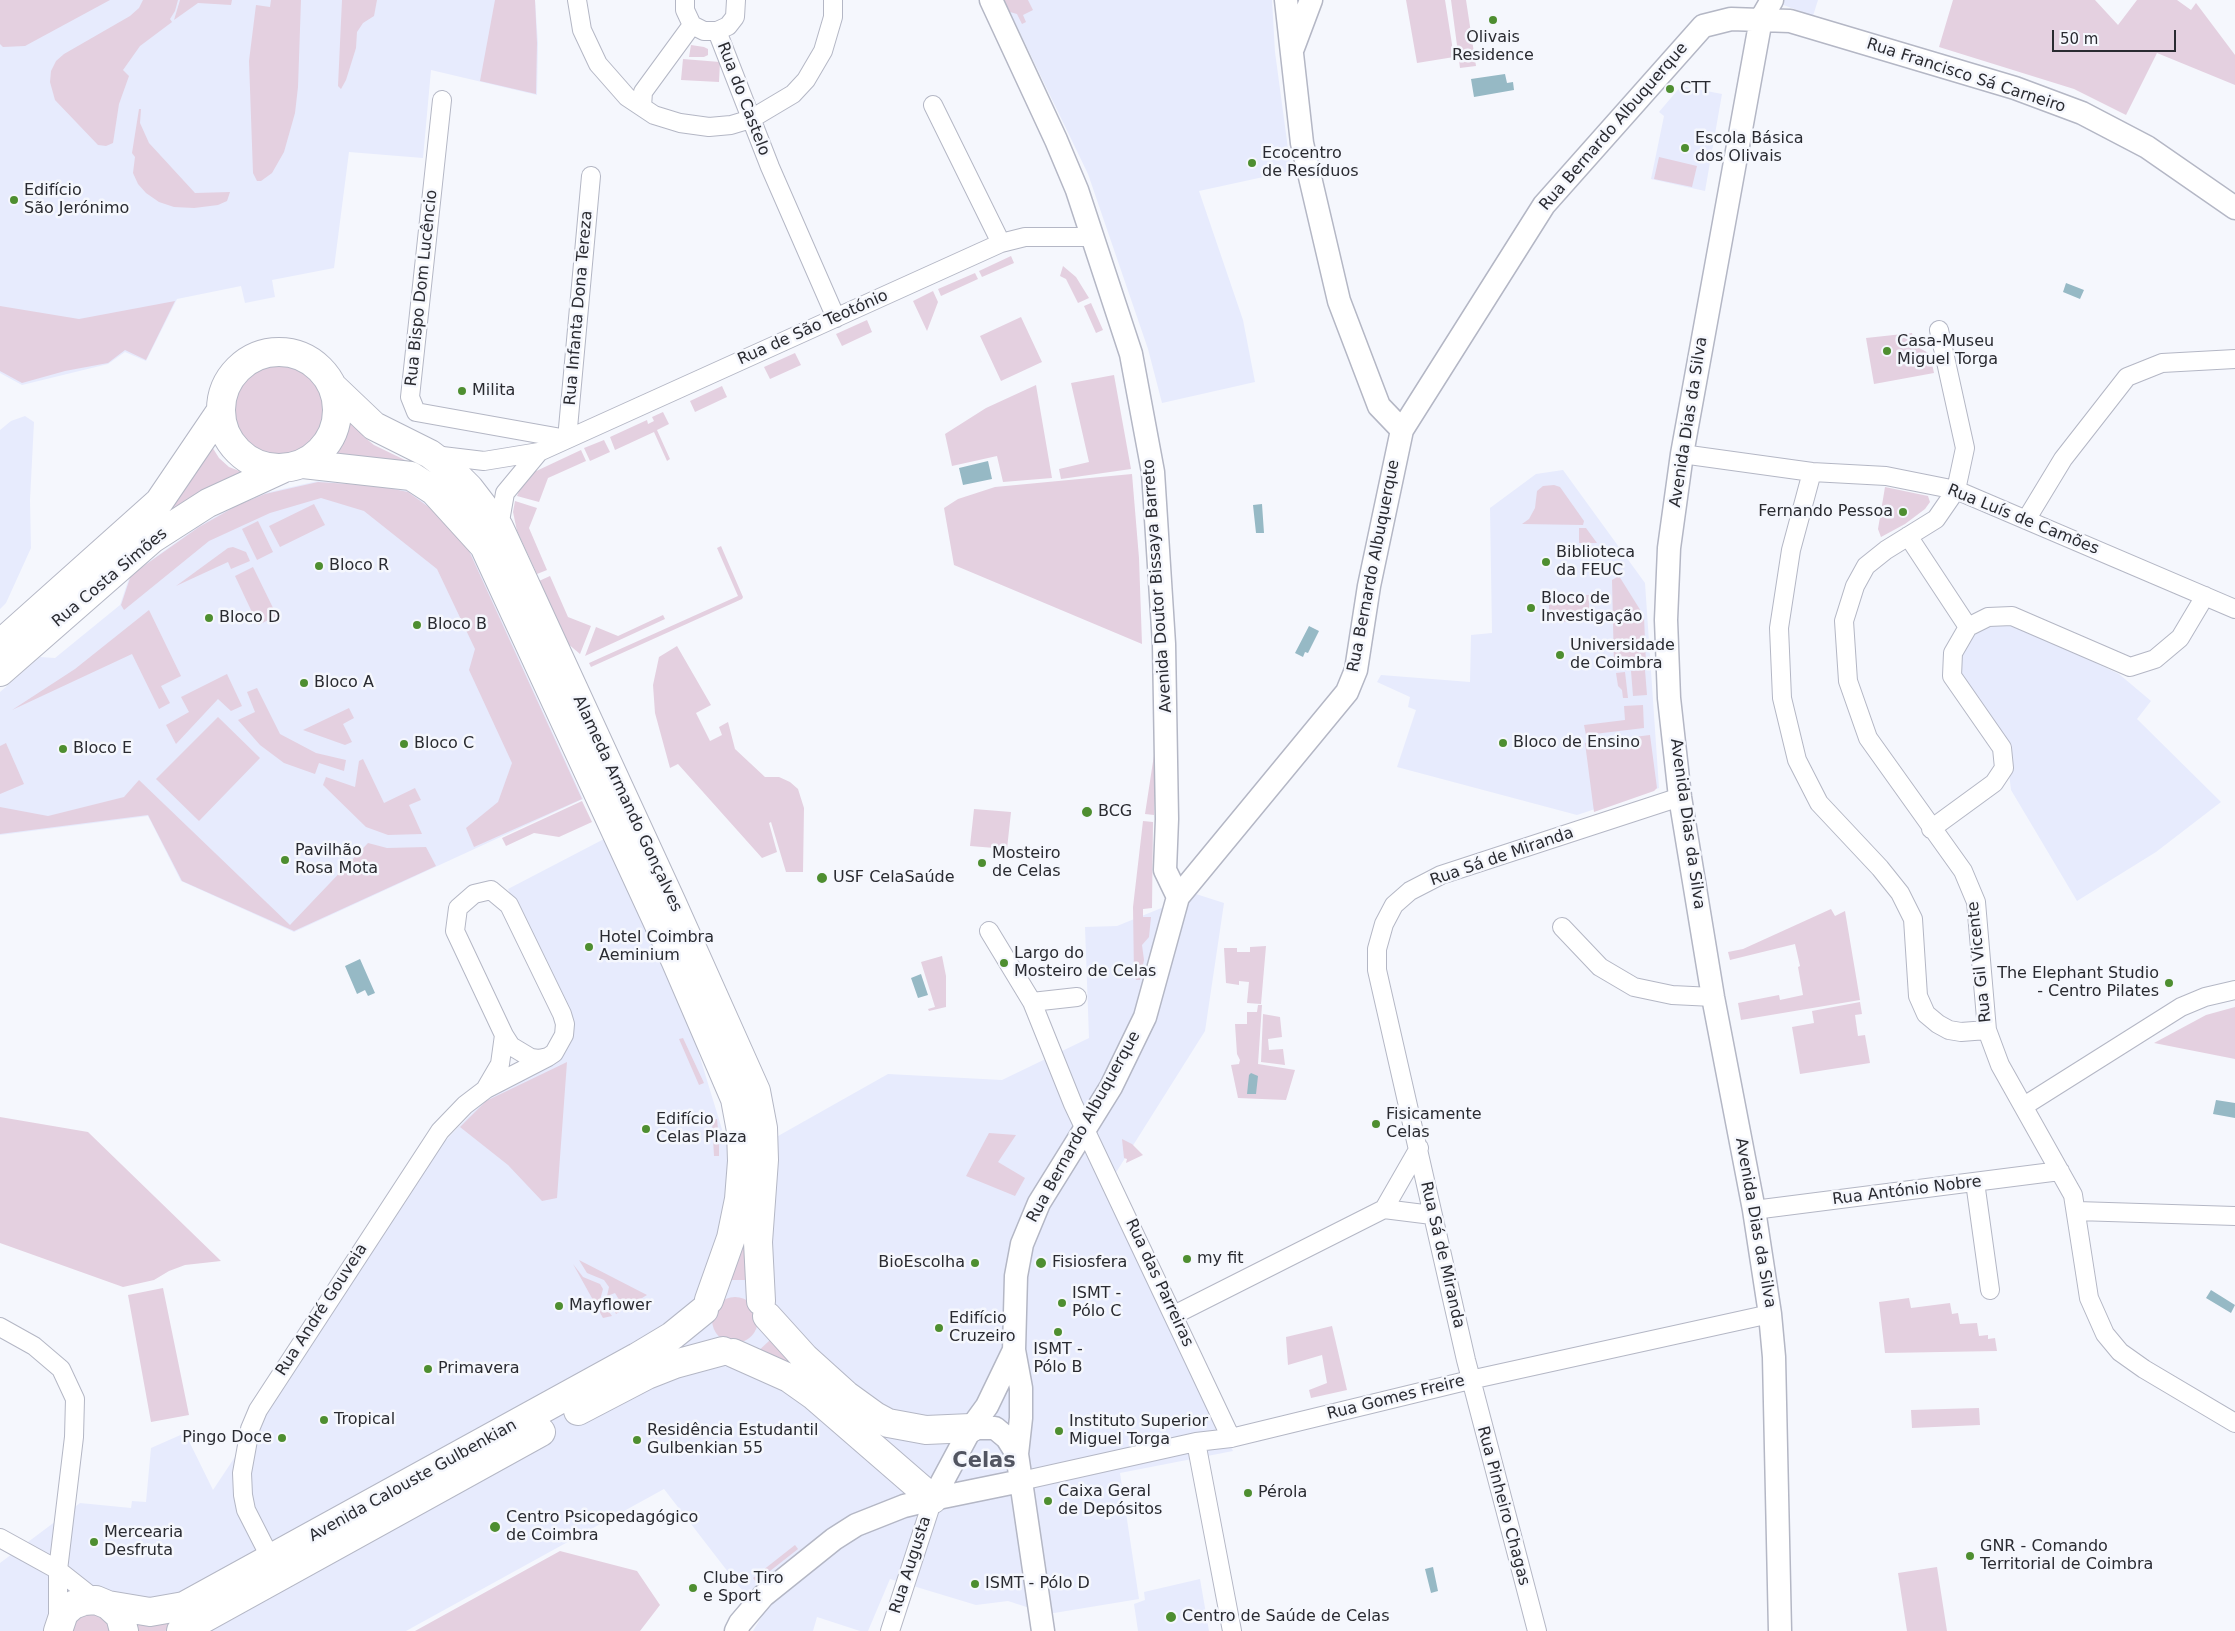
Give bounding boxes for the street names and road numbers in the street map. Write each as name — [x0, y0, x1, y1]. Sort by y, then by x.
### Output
street label: Rua Francisco Sá Carneiro — [1864, 35, 2068, 117]
street label: Rua do Castelo — [713, 39, 773, 159]
street label: Rua Bernardo Albuquerque — [1536, 39, 1692, 215]
street label: Rua Bispo Dom Lucêncio — [402, 189, 442, 387]
street label: Rua Infanta Dona Tereza — [561, 210, 597, 406]
street label: Rua de São Teotónio — [735, 286, 891, 370]
street label: Avenida Dias da Silva — [1666, 335, 1712, 509]
street label: Avenida Doutor Bissaya Barreto — [1140, 458, 1176, 714]
street label: Rua Bernardo Albuquerque — [1344, 458, 1404, 674]
street label: Rua Luís de Camões — [1944, 481, 2102, 559]
street label: Rua Costa Simões — [49, 524, 171, 632]
street label: Alameda Armando Gonçalves — [568, 693, 686, 915]
street label: Avenida Dias da Silva — [1666, 737, 1708, 911]
street label: Rua Sá de Miranda — [1428, 823, 1576, 891]
street label: Rua Gil Vicente — [1964, 900, 1996, 1024]
street label: Rua Bernardo Albuquerque — [1023, 1028, 1145, 1226]
street label: Avenida Dias da Silva — [1731, 1136, 1779, 1310]
street label: Rua António Nobre — [1831, 1172, 1983, 1210]
street label: Rua Sá de Miranda — [1416, 1180, 1468, 1330]
street label: Rua das Parreiras — [1121, 1216, 1197, 1350]
street label: Rua André Gouveia — [272, 1240, 372, 1380]
street label: Rua Gomes Freire — [1325, 1372, 1467, 1424]
street label: Avenida Calouste Gulbenkian — [306, 1416, 520, 1546]
street label: Rua Pinheiro Chagas — [1472, 1424, 1534, 1588]
street label: Rua Augusta — [886, 1514, 936, 1616]

